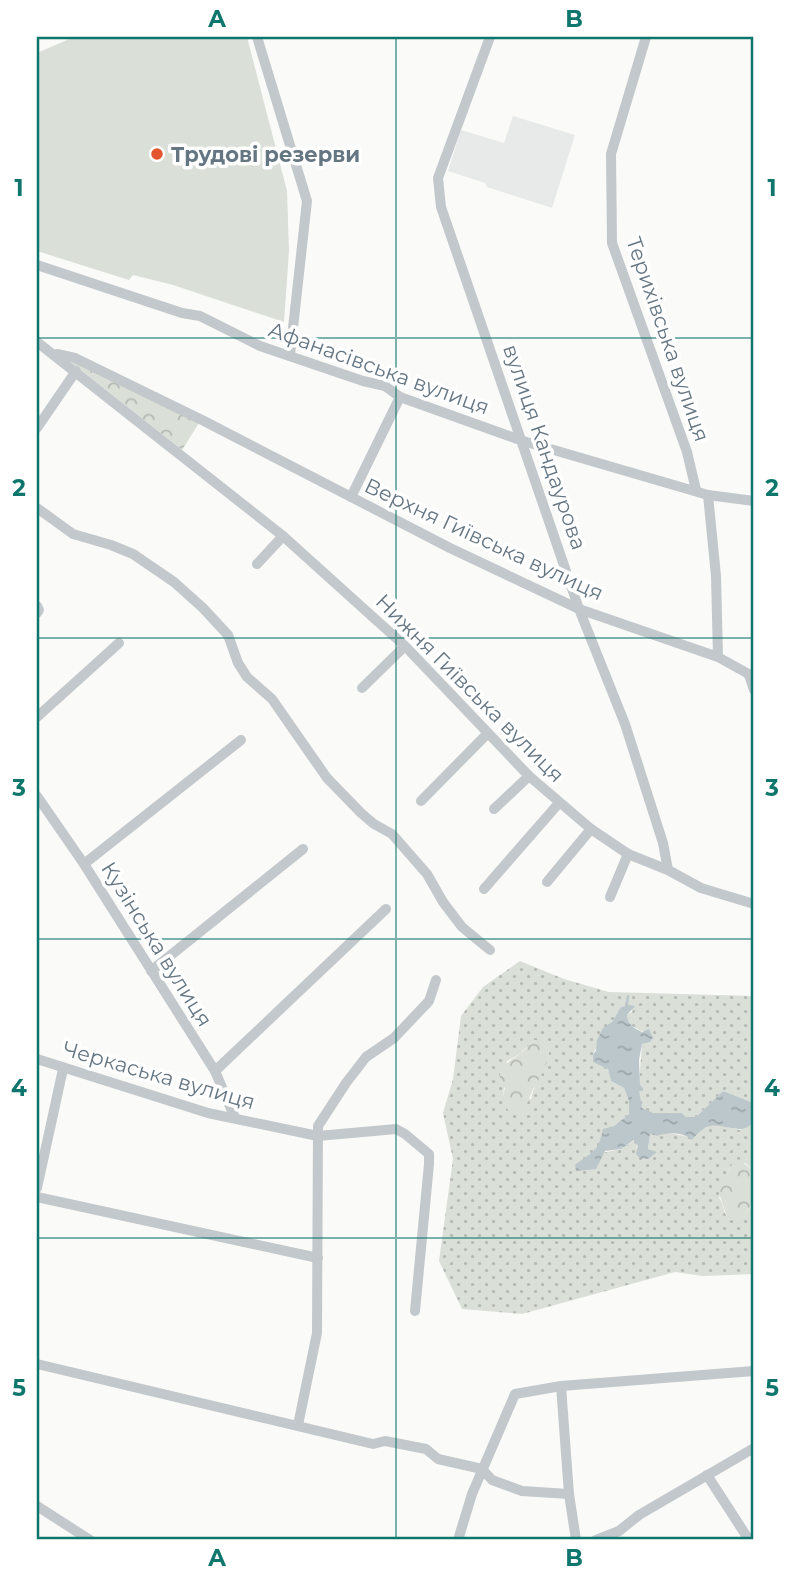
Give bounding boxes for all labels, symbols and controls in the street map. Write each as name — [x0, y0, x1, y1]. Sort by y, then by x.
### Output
text: A — [207, 5, 226, 33]
text: B — [565, 5, 583, 33]
place label: Трудові резерви — [171, 142, 360, 167]
marker: Трудові резерви — [149, 146, 165, 162]
text: 1 — [14, 174, 24, 202]
text: 1 — [767, 174, 777, 202]
street label: Терихівська вулиця — [621, 233, 715, 445]
street label: Афанасівська вулиця — [265, 316, 493, 420]
street label: вулиця Кандаурова — [498, 341, 592, 553]
street label: Верхня Гиївська вулиця — [361, 473, 607, 605]
text: 2 — [12, 474, 26, 502]
text: 2 — [765, 474, 779, 502]
street label: Нижня Гиївська вулиця — [371, 589, 569, 787]
text: 3 — [11, 774, 26, 802]
text: 3 — [764, 774, 779, 802]
street label: Кузінська вулиця — [96, 857, 218, 1031]
street label: Черкаська вулиця — [60, 1036, 258, 1114]
text: 4 — [11, 1074, 27, 1102]
text: 4 — [764, 1074, 780, 1102]
text: 5 — [12, 1374, 26, 1402]
text: 5 — [765, 1374, 779, 1402]
text: A — [207, 1544, 226, 1572]
text: B — [565, 1544, 583, 1572]

